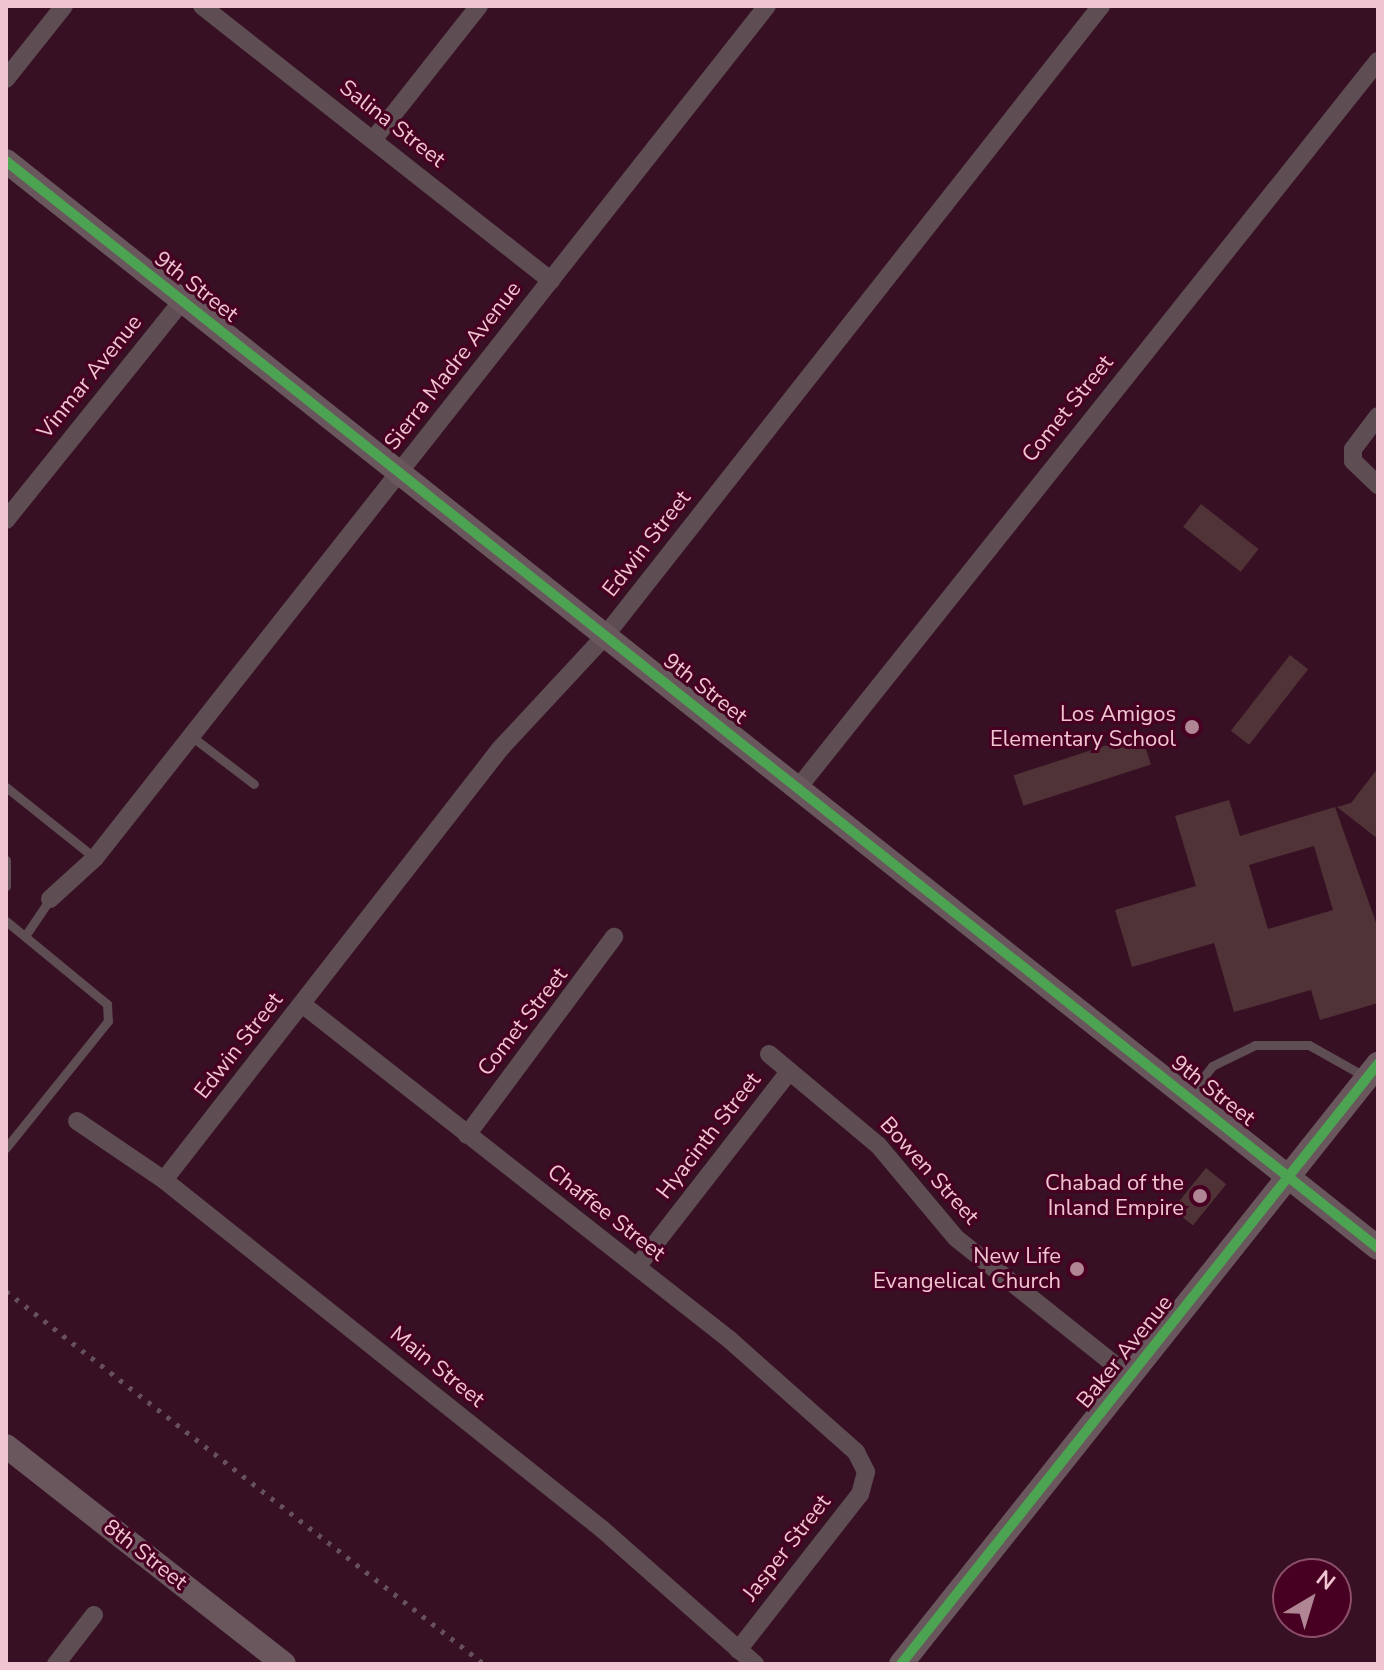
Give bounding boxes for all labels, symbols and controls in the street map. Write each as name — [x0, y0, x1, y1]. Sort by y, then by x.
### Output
street label: Salina Street — [334, 75, 450, 173]
street label: 9th Street — [149, 246, 243, 328]
street label: Sierra Madre Avenue — [379, 276, 527, 456]
street label: Vinmar Avenue — [32, 310, 148, 444]
street label: Comet Street — [1017, 350, 1119, 468]
street label: Edwin Street — [597, 486, 697, 602]
street label: 9th Street — [658, 648, 752, 730]
place label: Los Amigos Elementary School — [990, 701, 1176, 752]
marker: Los Amigos Elementary School — [1183, 718, 1201, 736]
street label: Comet Street — [473, 963, 573, 1081]
street label: Edwin Street — [189, 988, 289, 1104]
street label: 9th Street — [1166, 1050, 1260, 1132]
street label: Hyacinth Street — [651, 1068, 767, 1204]
street label: Bowen Street — [874, 1112, 984, 1230]
street label: Chaffee Street — [542, 1159, 670, 1267]
place label: Chabad of the Inland Empire — [1045, 1170, 1184, 1222]
marker: Chabad of the Inland Empire — [1191, 1187, 1209, 1205]
place label: New Life Evangelical Church — [873, 1243, 1061, 1294]
marker: New Life Evangelical Church — [1068, 1260, 1086, 1278]
street label: Baker Avenue — [1072, 1290, 1178, 1414]
street label: Main Street — [384, 1321, 490, 1413]
street label: Jasper Street — [737, 1490, 837, 1606]
street label: 8th Street — [98, 1514, 192, 1596]
north arrow — [1272, 1558, 1352, 1638]
text: N — [1310, 1564, 1341, 1598]

